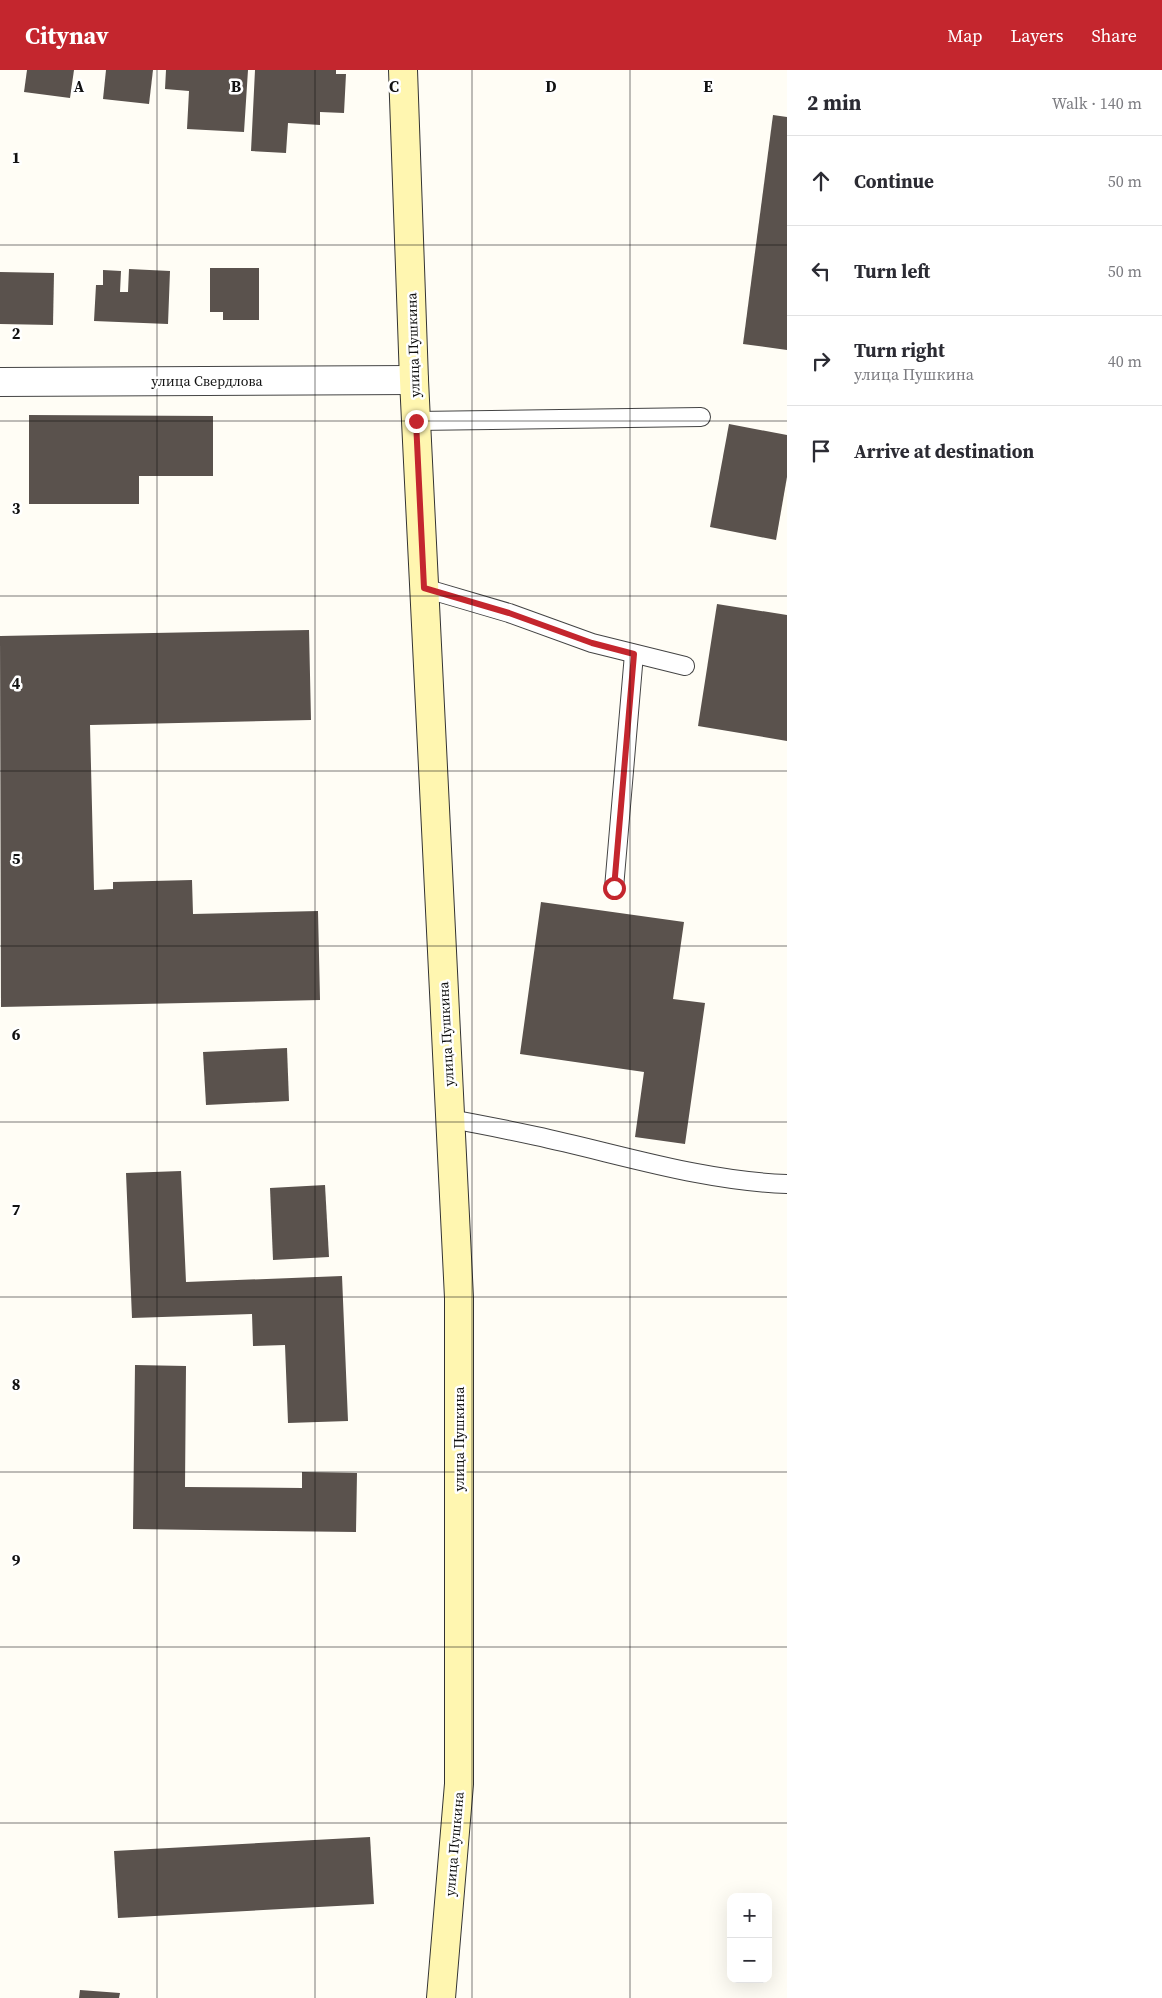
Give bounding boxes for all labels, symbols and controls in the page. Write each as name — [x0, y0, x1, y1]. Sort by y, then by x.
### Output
text: Citynav — [25, 19, 109, 52]
text: Map — [947, 23, 982, 48]
text: Layers — [1010, 23, 1063, 48]
text: Share — [1091, 23, 1137, 48]
text: A — [74, 75, 85, 97]
text: B — [231, 75, 242, 97]
text: C — [389, 75, 399, 97]
text: D — [545, 75, 557, 97]
text: E — [703, 75, 713, 97]
text: 2 min — [807, 88, 862, 117]
text: Walk · 140 m — [1052, 92, 1142, 114]
text: 1 — [12, 146, 20, 168]
icon: ahead — [807, 167, 835, 195]
text: Continue — [854, 168, 934, 194]
text: 50 m — [1108, 170, 1142, 192]
icon: left — [807, 257, 835, 285]
text: Turn left — [854, 258, 930, 284]
text: 50 m — [1108, 260, 1142, 282]
street label: улица Пушкина — [401, 291, 425, 398]
text: 2 — [12, 322, 21, 344]
text: Turn right — [854, 337, 945, 363]
icon: right — [807, 347, 835, 375]
text: 40 m — [1108, 350, 1142, 372]
text: улица Пушкина — [854, 363, 974, 385]
street label: улица Свердлова — [151, 371, 264, 391]
route end — [405, 410, 428, 433]
icon: arrive — [807, 437, 835, 465]
text: Arrive at destination — [854, 438, 1034, 464]
text: 3 — [12, 497, 21, 519]
text: 4 — [12, 672, 21, 694]
text: 5 — [12, 847, 21, 869]
route start — [603, 877, 626, 900]
street label: улица Пушкина — [433, 980, 459, 1087]
text: 6 — [12, 1023, 21, 1045]
text: 7 — [12, 1198, 21, 1220]
text: 8 — [12, 1373, 20, 1395]
street label: улица Пушкина — [449, 1386, 469, 1492]
text: 9 — [12, 1549, 21, 1571]
street label: улица Пушкина — [439, 1790, 469, 1897]
map controls — [727, 1893, 772, 1983]
button: + — [727, 1893, 772, 1938]
button: − — [727, 1938, 772, 1983]

